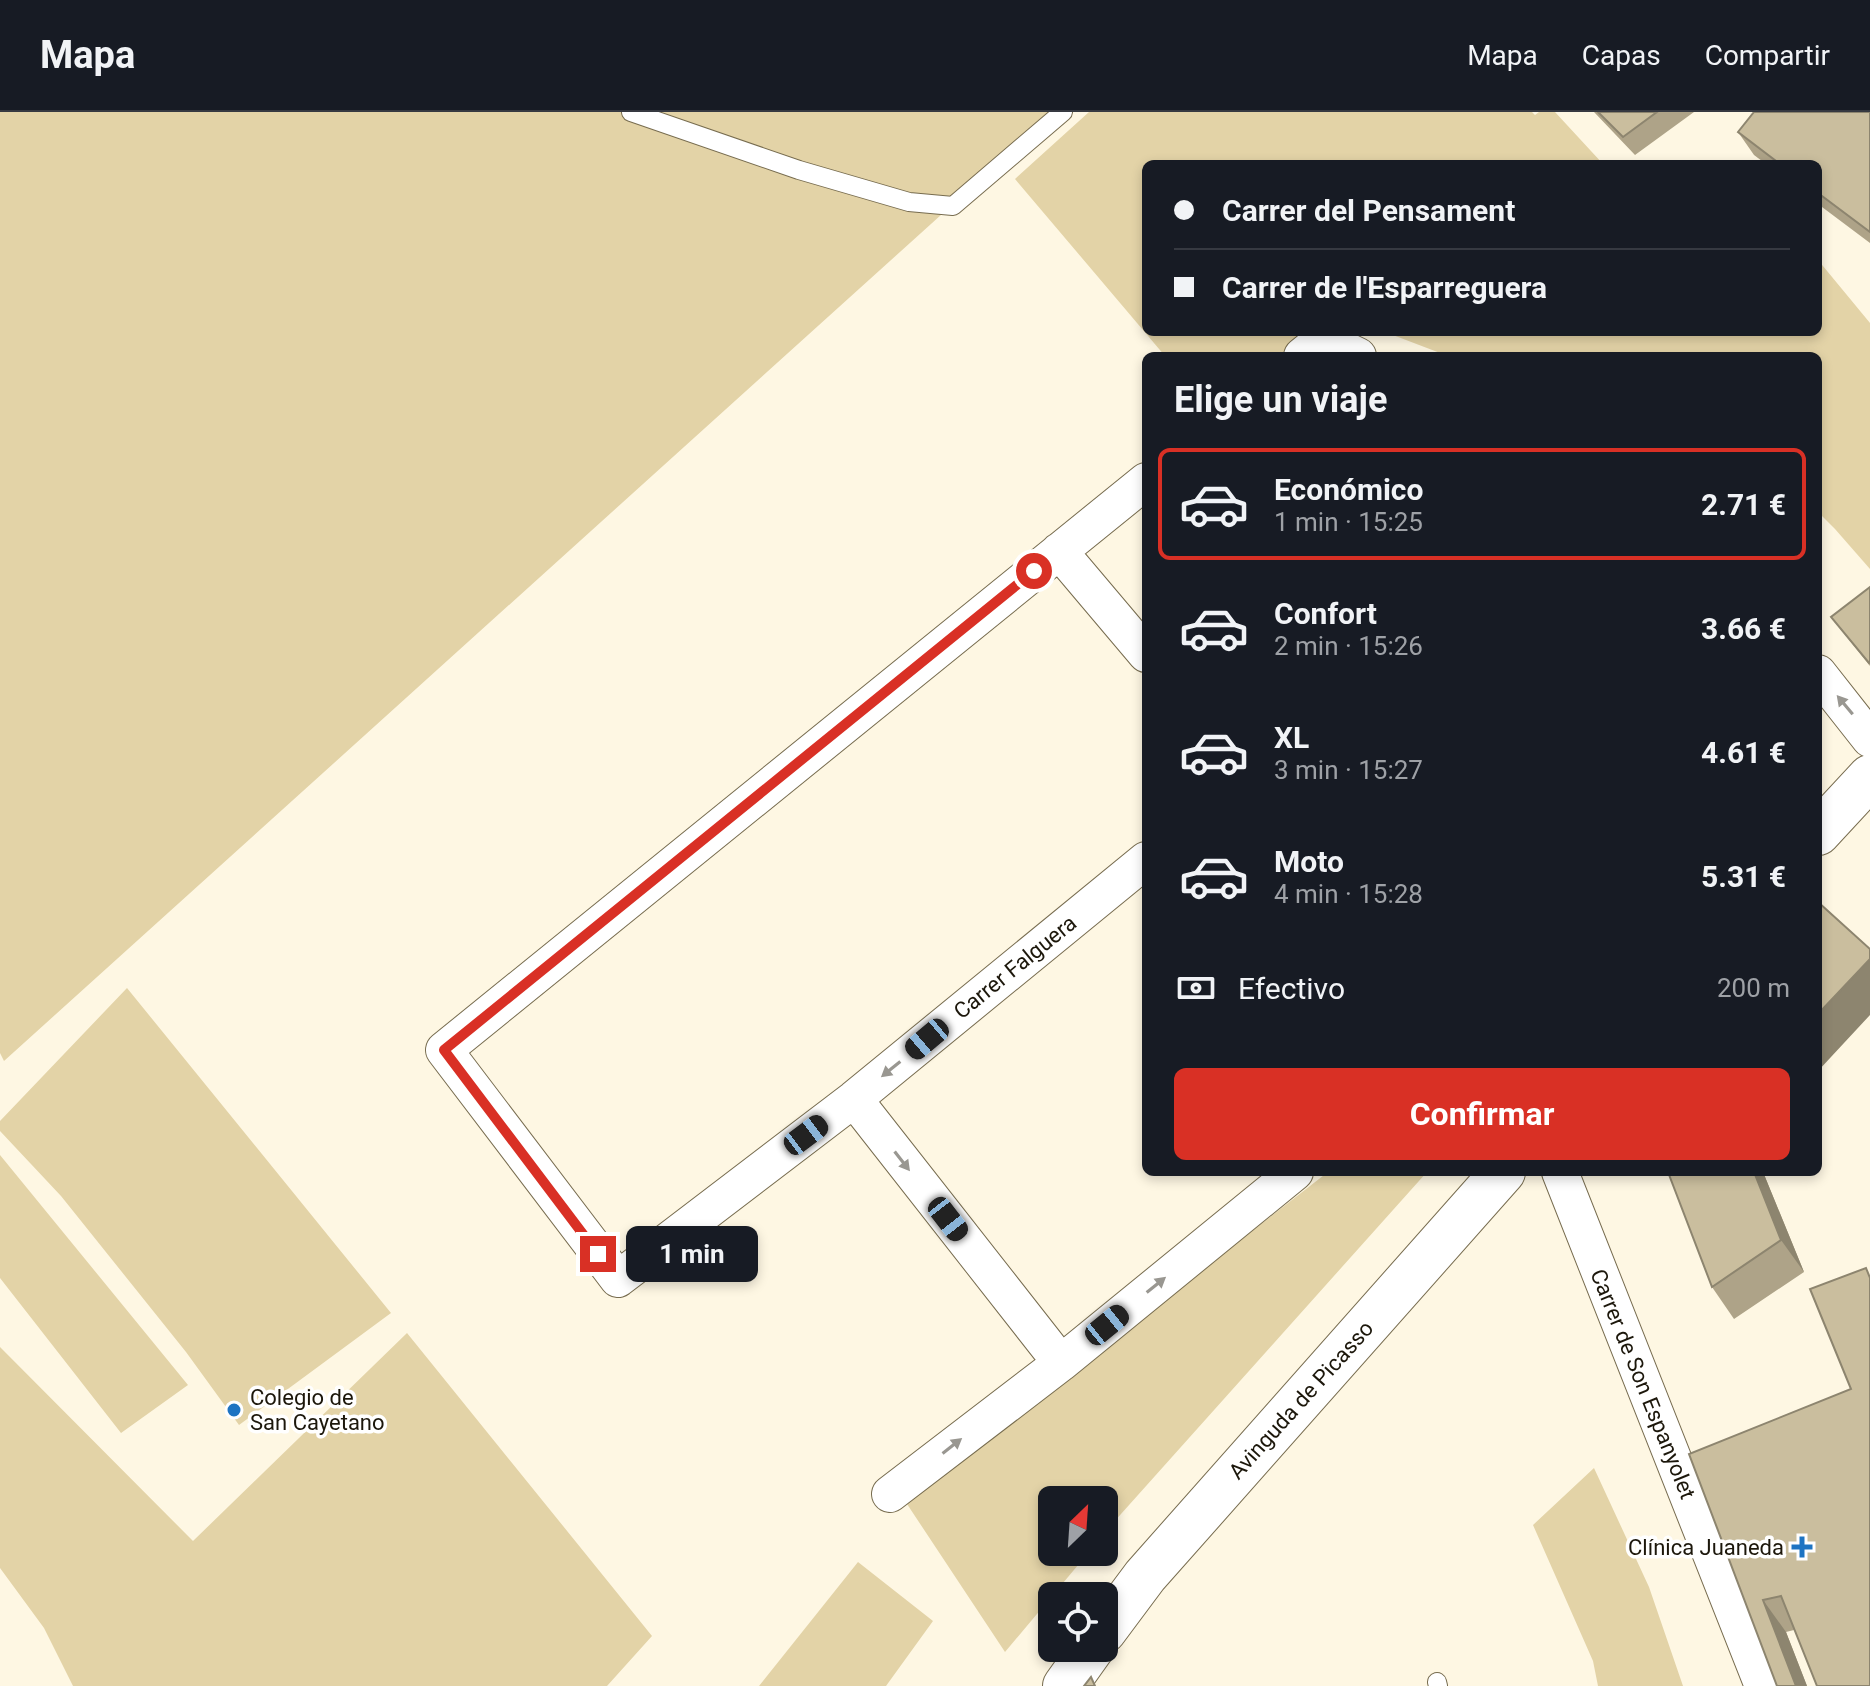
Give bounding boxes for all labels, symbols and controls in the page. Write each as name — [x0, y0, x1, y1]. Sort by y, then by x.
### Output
text: Mapa — [40, 33, 135, 77]
text: Mapa — [1467, 39, 1538, 72]
text: Capas — [1582, 39, 1661, 72]
text: Compartir — [1705, 39, 1830, 72]
text: Carrer del Pensament — [1222, 193, 1515, 228]
text: Carrer de l'Esparreguera — [1222, 270, 1547, 305]
text: Elige un viaje — [1174, 379, 1387, 421]
icon: car — [1178, 468, 1250, 540]
text: Económico — [1274, 472, 1423, 507]
text: 2.71 € — [1701, 487, 1786, 522]
text: 1 min · 15:25 — [1274, 507, 1423, 537]
route start — [1016, 553, 1052, 589]
icon: car — [1178, 592, 1250, 664]
text: Confort — [1274, 596, 1377, 631]
text: 3.66 € — [1701, 611, 1786, 646]
text: 2 min · 15:26 — [1274, 631, 1423, 661]
one-way arrow — [1837, 696, 1854, 716]
icon: car — [1178, 716, 1250, 788]
text: XL — [1274, 720, 1309, 755]
text: 4.61 € — [1701, 735, 1786, 770]
text: 3 min · 15:27 — [1274, 755, 1423, 785]
icon: car — [1178, 840, 1250, 912]
text: Moto — [1274, 844, 1344, 879]
text: 5.31 € — [1701, 859, 1786, 894]
text: 4 min · 15:28 — [1274, 879, 1423, 909]
street label: Carrer Falguera — [949, 910, 1081, 1024]
icon: cash — [1174, 966, 1218, 1010]
text: Efectivo — [1238, 971, 1345, 1006]
text: 200 m — [1717, 973, 1790, 1003]
car — [901, 1014, 953, 1064]
one-way arrow — [881, 1060, 901, 1077]
button: Confirmar — [1174, 1068, 1790, 1160]
car — [780, 1111, 832, 1159]
one-way arrow — [893, 1151, 909, 1171]
car — [924, 1193, 972, 1245]
callout: 1 min — [626, 1226, 758, 1282]
route end — [580, 1236, 616, 1272]
text: 1 min — [659, 1239, 725, 1269]
street label: Carrer de Son Espanyolet — [1585, 1265, 1701, 1503]
one-way arrow — [1146, 1277, 1166, 1294]
car — [1081, 1301, 1133, 1349]
street label: Avinguda de Picasso — [1224, 1316, 1378, 1484]
place label: Colegio de San Cayetano — [250, 1385, 385, 1435]
marker: Colegio de San Cayetano — [225, 1401, 243, 1419]
one-way arrow — [942, 1439, 962, 1455]
north arrow — [1038, 1486, 1118, 1566]
map controls — [1038, 1486, 1118, 1662]
place label: Clínica Juaneda — [1628, 1535, 1784, 1560]
marker: Clínica Juaneda — [1791, 1536, 1813, 1558]
button: locate — [1038, 1582, 1118, 1662]

